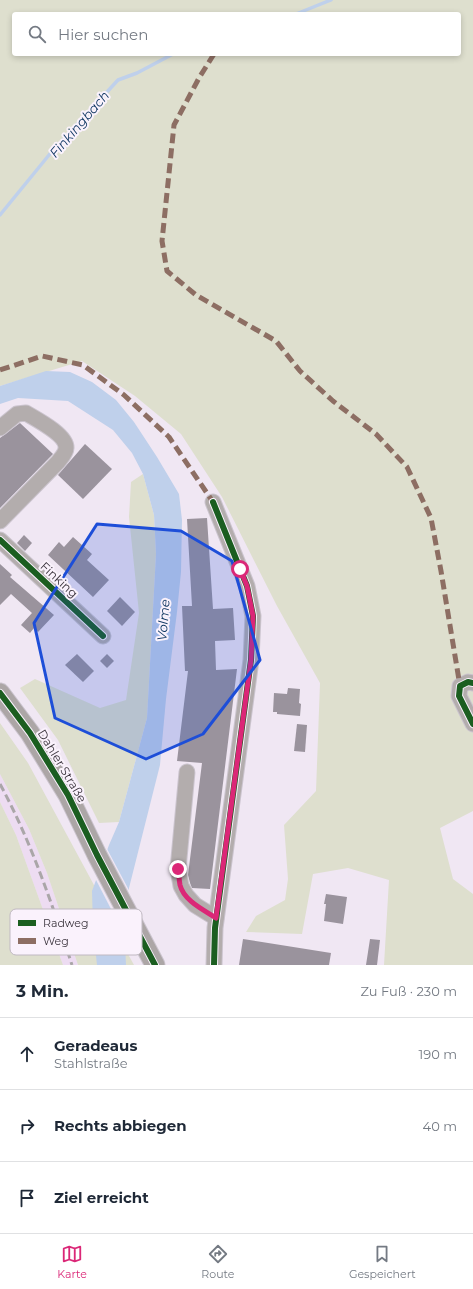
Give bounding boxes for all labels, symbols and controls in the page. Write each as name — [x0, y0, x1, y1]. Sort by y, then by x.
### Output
search box — [12, 12, 461, 56]
icon: search — [26, 23, 48, 45]
text: Hier suchen — [58, 25, 148, 44]
water label: Finkingbach — [46, 87, 112, 161]
street label: Finking — [38, 559, 81, 601]
route start — [231, 560, 249, 578]
water label: Volme — [153, 598, 173, 641]
street label: Dahler Straße — [35, 727, 90, 805]
route end — [169, 860, 187, 878]
legend — [10, 909, 142, 955]
text: Radweg — [43, 916, 89, 930]
text: Weg — [43, 934, 69, 948]
text: 3 Min. — [16, 981, 68, 1001]
text: Zu Fuß · 230 m — [360, 983, 457, 999]
text: Geradeaus — [54, 1036, 137, 1055]
icon: ahead — [16, 1043, 38, 1065]
text: 190 m — [419, 1046, 457, 1062]
text: Stahlstraße — [54, 1055, 127, 1071]
icon: right — [16, 1115, 38, 1137]
text: Rechts abbiegen — [54, 1116, 187, 1135]
text: 40 m — [423, 1118, 457, 1134]
icon: arrive — [16, 1187, 38, 1209]
text: Ziel erreicht — [54, 1188, 149, 1207]
tab: Karte — [57, 1243, 87, 1281]
tab: Route — [201, 1243, 234, 1281]
tab: Gespeichert — [349, 1243, 416, 1281]

